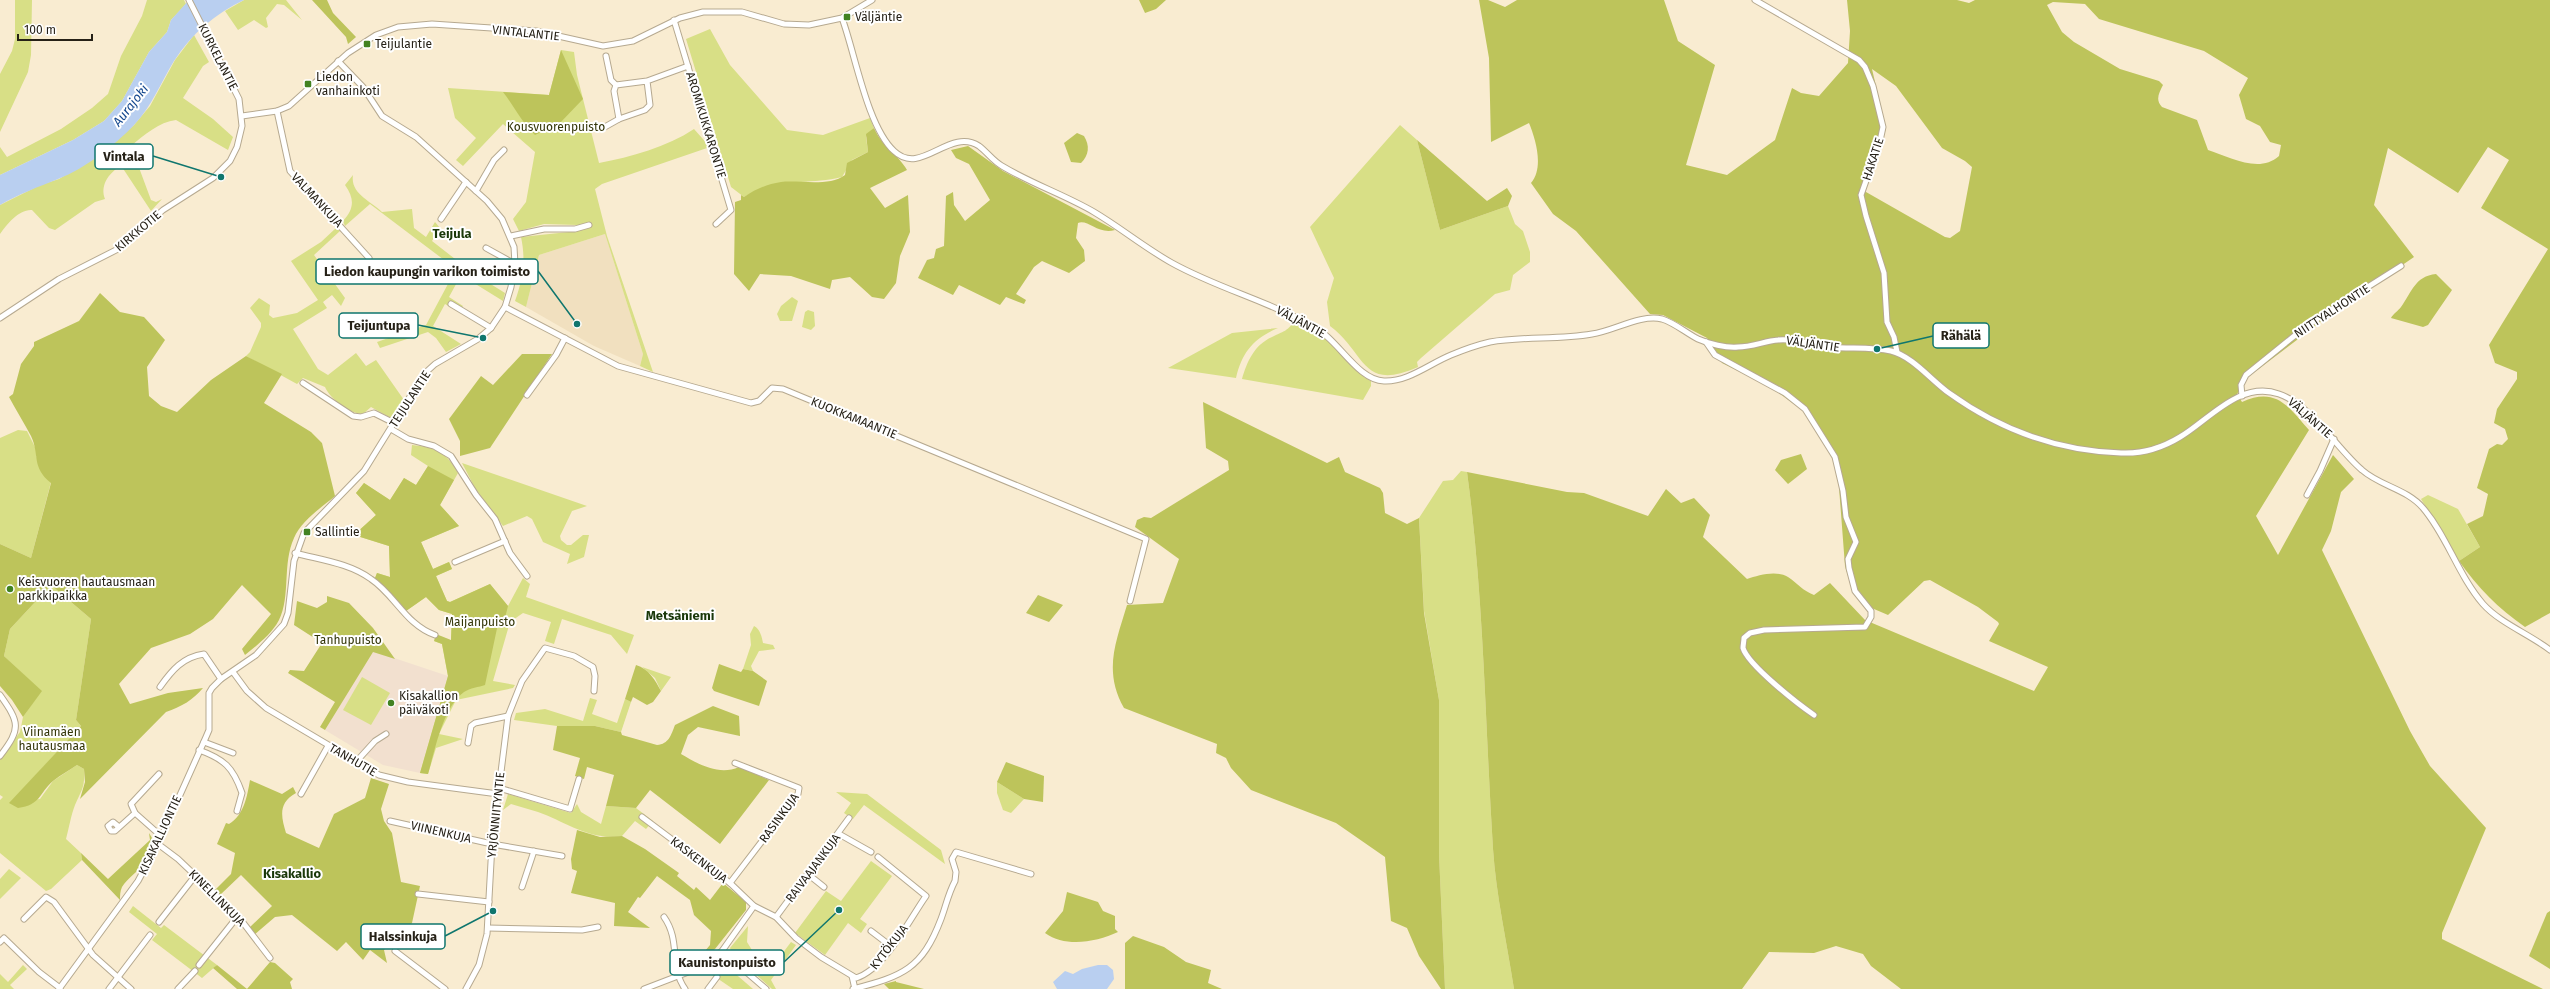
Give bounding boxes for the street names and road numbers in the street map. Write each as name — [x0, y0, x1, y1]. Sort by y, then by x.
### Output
street label: KURKELANTIE — [195, 21, 241, 93]
street label: VINTALANTIE — [491, 22, 561, 44]
street label: AROMIKUKKARONTIE — [683, 70, 729, 180]
street label: HAKATIE — [1859, 136, 1887, 182]
street label: VALMANKUJA — [288, 170, 346, 230]
street label: KIRKKOTIE — [112, 208, 164, 254]
street label: NIITTYALHONTIE — [2292, 281, 2372, 341]
street label: VÄLJÄNTIE — [1274, 302, 1329, 341]
street label: VÄLJÄNTIE — [1785, 332, 1841, 355]
street label: TEIJULANTIE — [386, 368, 434, 430]
street label: KUOKKAMAANTIE — [809, 394, 899, 442]
street label: VÄLJÄNTIE — [2285, 394, 2336, 441]
street label: TANHUTIE — [327, 741, 379, 779]
street label: YRJÖNNIITYNTIE — [483, 771, 507, 859]
street label: RASINKUJA — [756, 790, 802, 846]
street label: KISAKALLIONTIE — [135, 793, 185, 877]
street label: VIINENKUJA — [409, 818, 473, 846]
street label: RAIVAAJANKUJA — [783, 831, 843, 905]
street label: KASKENKUJA — [668, 834, 730, 886]
street label: KINELLINKUJA — [186, 867, 248, 929]
street label: KYTÖKUJA — [866, 920, 911, 972]

